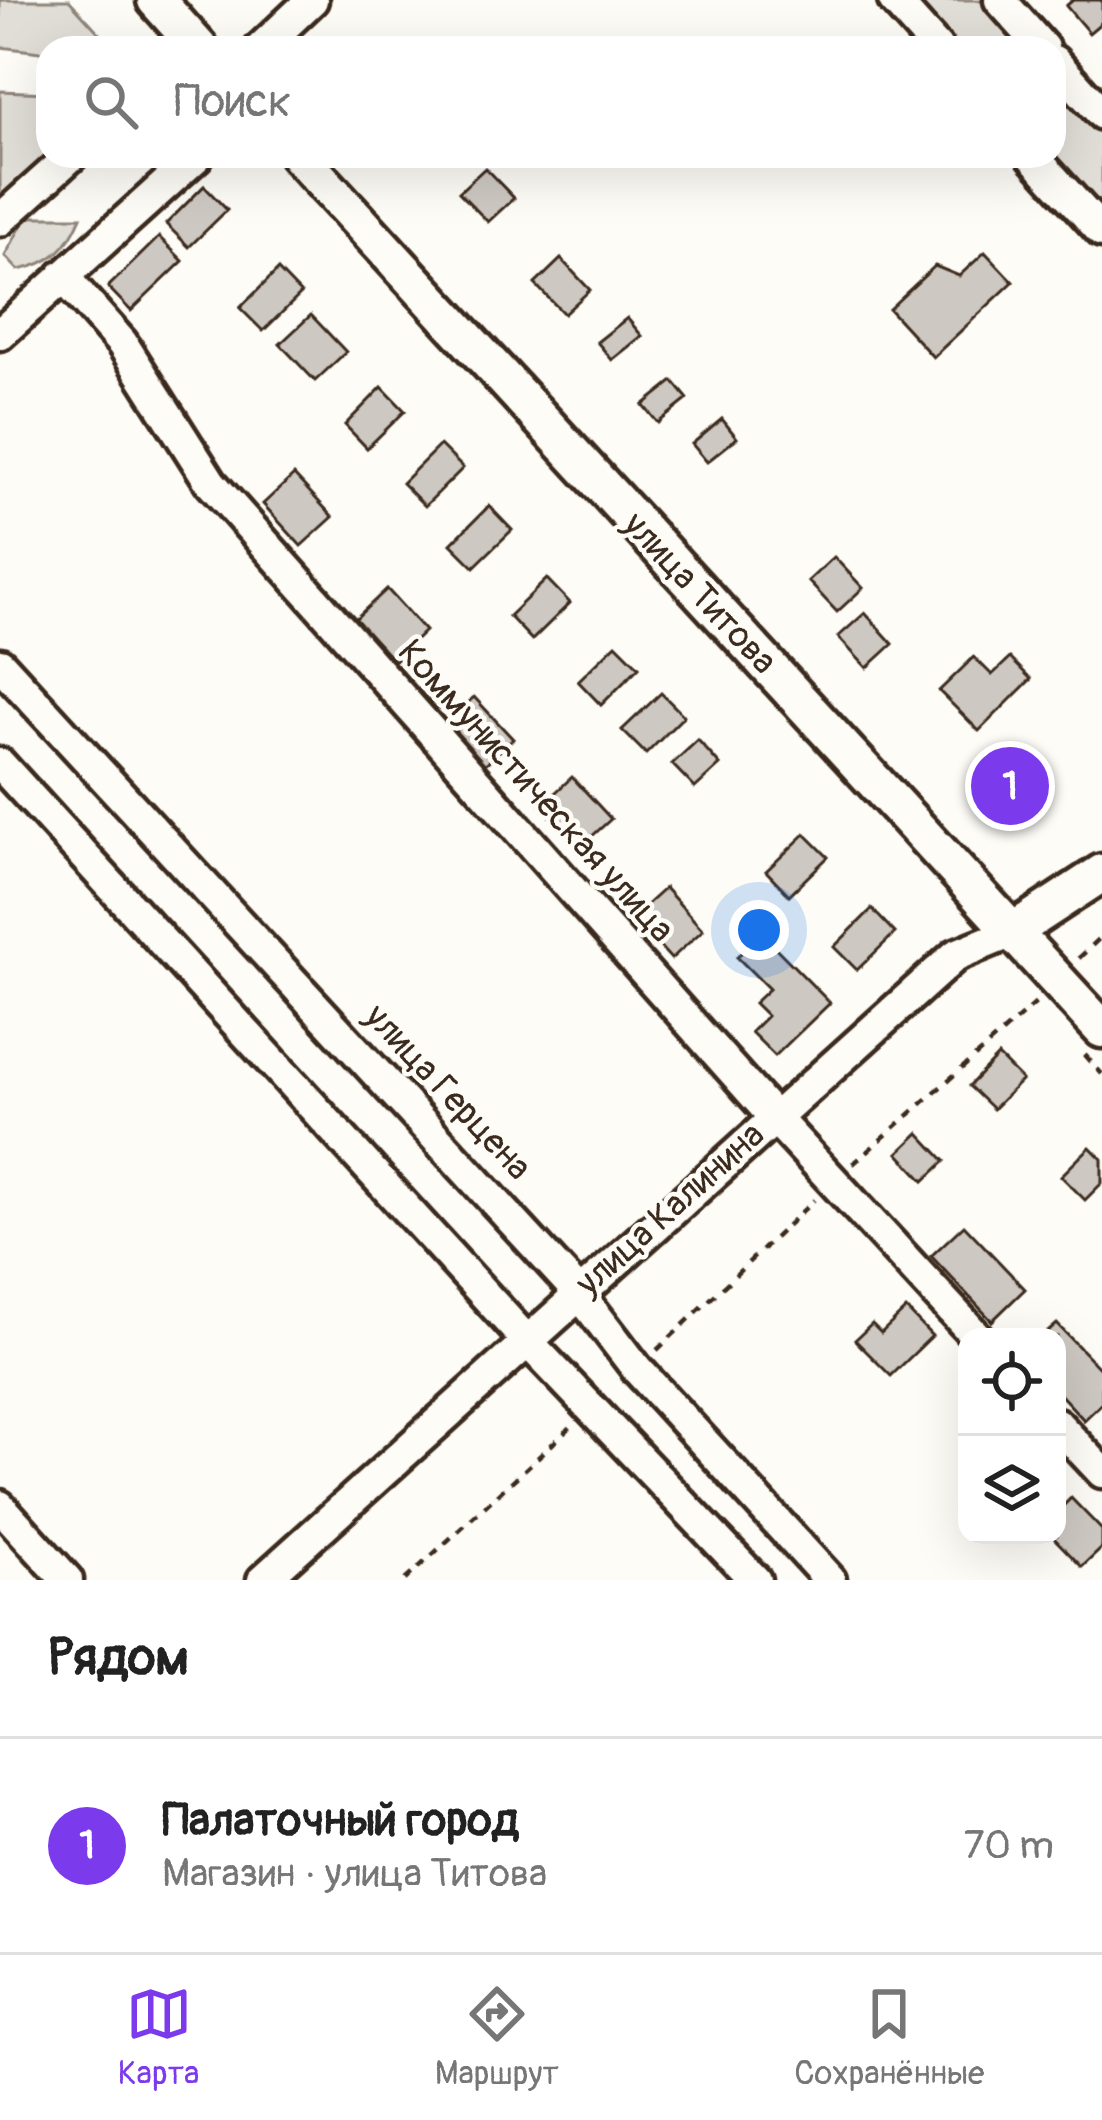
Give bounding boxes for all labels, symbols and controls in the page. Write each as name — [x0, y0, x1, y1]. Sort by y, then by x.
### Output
search box — [36, 36, 1066, 168]
icon: search — [78, 69, 144, 135]
text: Поиск — [174, 74, 291, 130]
street label: улица Титова — [613, 502, 786, 683]
street label: Коммунистическая улица — [388, 630, 684, 952]
pin: 1 — [971, 741, 1049, 831]
your location — [729, 900, 789, 960]
street label: улица Герцена — [354, 994, 541, 1189]
street label: улица Калинина — [566, 1112, 774, 1306]
map controls — [958, 1328, 1066, 1544]
button: locate — [958, 1328, 1066, 1436]
button: layers — [958, 1436, 1066, 1544]
text: Рядом — [48, 1626, 189, 1690]
text: Палаточный город — [162, 1793, 519, 1849]
text: 1 — [79, 1821, 95, 1870]
text: 70 m — [964, 1821, 1054, 1870]
text: Магазин · улица Титова — [162, 1849, 547, 1898]
tab: Карта — [118, 1981, 199, 2094]
tab: Маршрут — [435, 1981, 559, 2094]
tab: Сохранённые — [794, 1981, 984, 2094]

